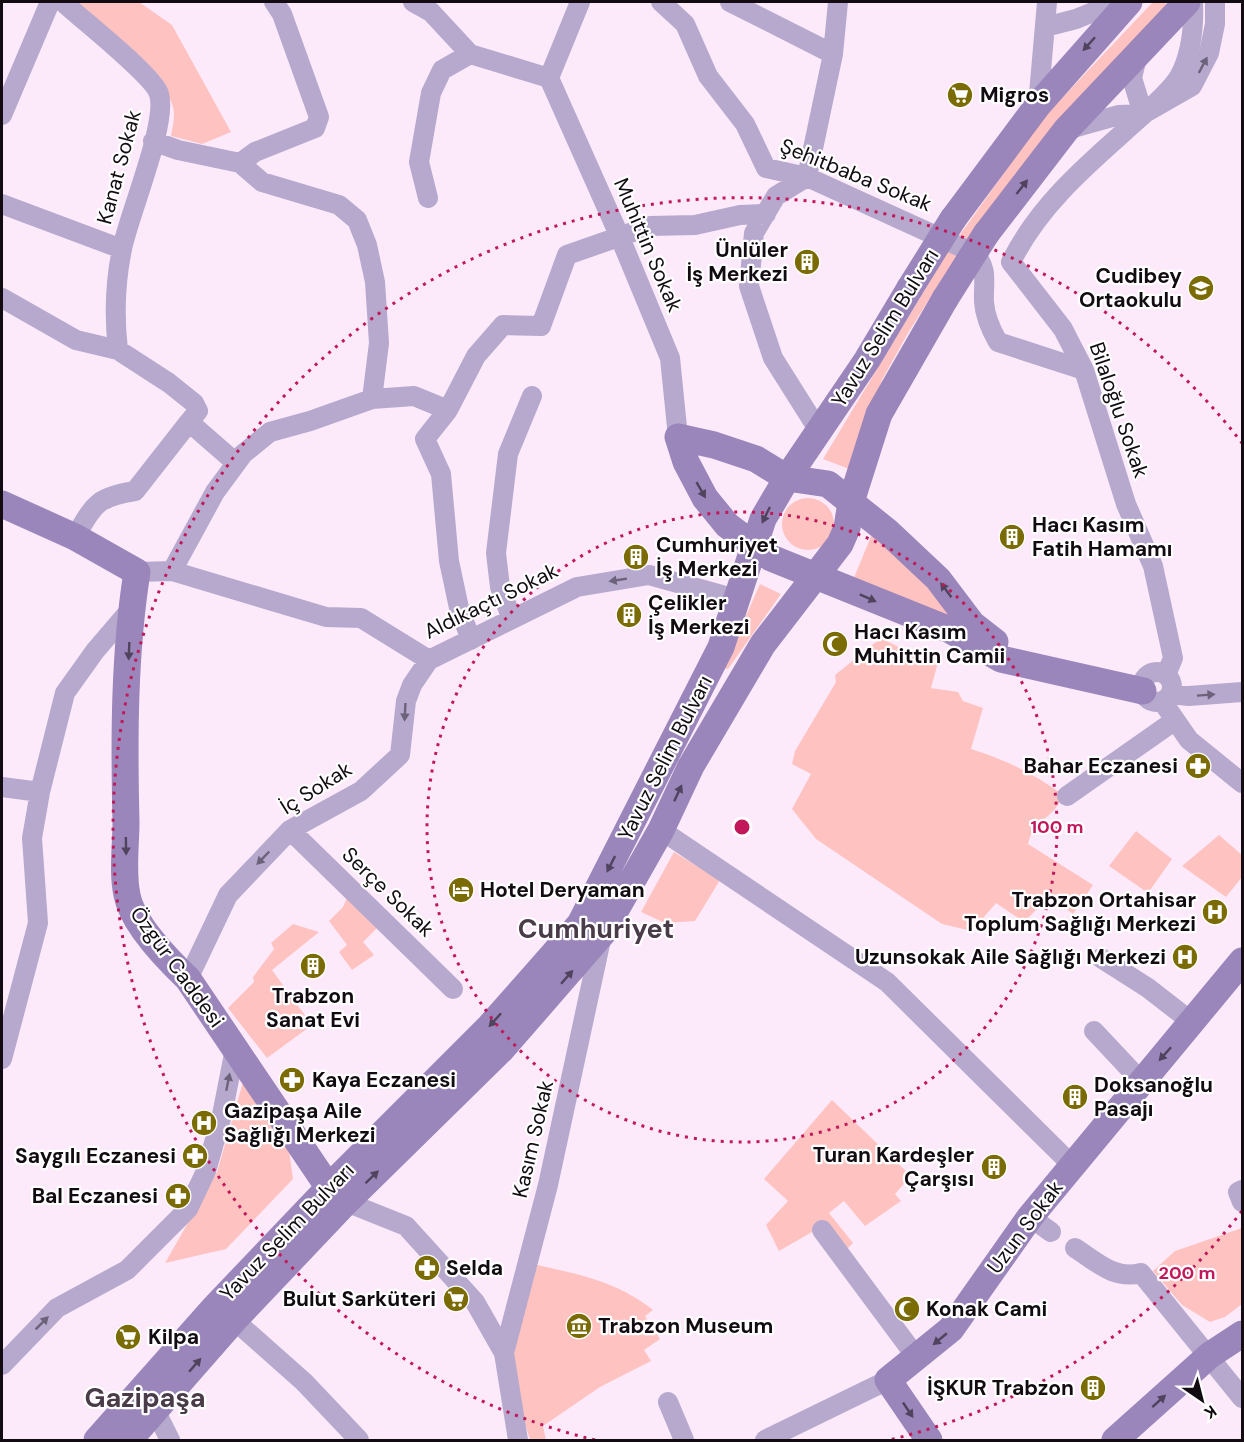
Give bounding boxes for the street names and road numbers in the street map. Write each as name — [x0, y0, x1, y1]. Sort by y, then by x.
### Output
street label: Kanat Sokak — [90, 106, 148, 227]
street label: Şehitbaba Sokak — [776, 132, 936, 218]
street label: Muhittin Sokak — [607, 174, 689, 317]
street label: Yavuz Selim Bulvarı — [825, 243, 945, 413]
street label: Bilaloğlu Sokak — [1083, 338, 1155, 482]
street label: Aldıkaçtı Sokak — [419, 556, 563, 646]
street label: Yavuz Selim Bulvarı — [611, 671, 719, 845]
street label: İç Sokak — [275, 755, 358, 821]
street label: Serçe Sokak — [336, 841, 441, 943]
street label: Özgür Caddesi — [124, 901, 230, 1033]
street label: Kasım Sokak — [506, 1077, 560, 1201]
street label: Yavuz Selim Bulvarı — [214, 1157, 360, 1307]
street label: Uzun Sokak — [981, 1174, 1070, 1279]

